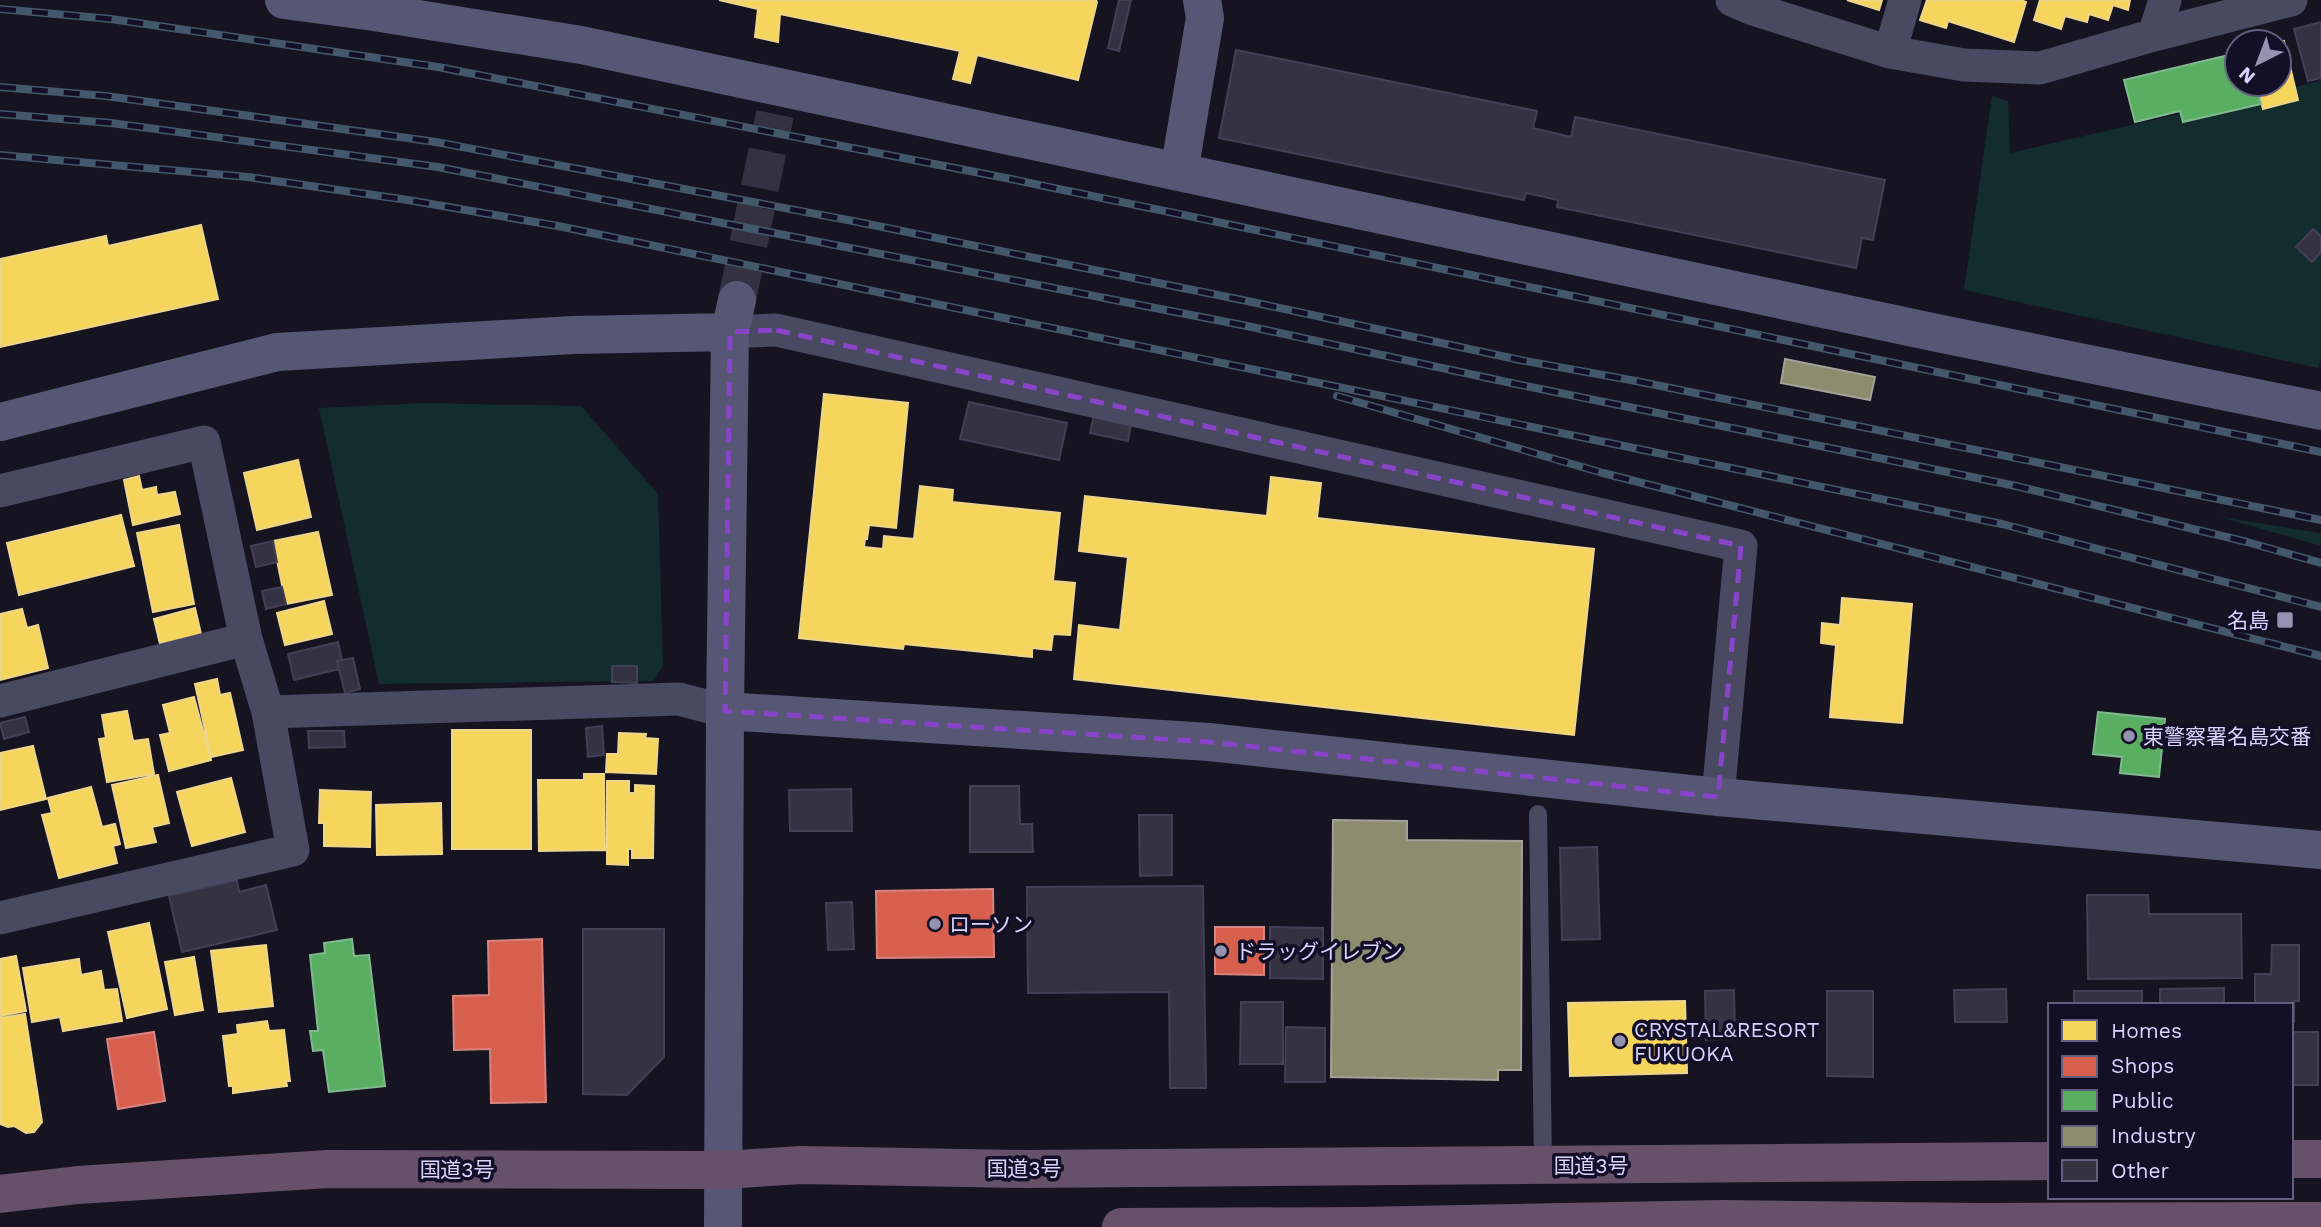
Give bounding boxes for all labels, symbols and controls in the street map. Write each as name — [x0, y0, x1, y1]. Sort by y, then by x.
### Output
north arrow — [2223, 28, 2293, 98]
text: N — [2234, 62, 2260, 89]
place label: 名島 — [2227, 608, 2269, 633]
marker: 名島 — [2275, 610, 2295, 630]
place label: 東警察署名島交番 — [2143, 724, 2311, 749]
marker: 東警察署名島交番 — [2121, 728, 2137, 744]
place label: ローソン — [949, 912, 1033, 937]
marker: ローソン — [927, 916, 943, 932]
place label: ドラッグイレブン — [1235, 939, 1403, 964]
marker: ドラッグイレブン — [1213, 943, 1229, 959]
legend — [2048, 1003, 2293, 1199]
place label: CRYSTAL&RESORT FUKUOKA — [1634, 1017, 1820, 1066]
text: Homes — [2111, 1018, 2182, 1043]
marker: CRYSTAL&RESORT FUKUOKA — [1612, 1033, 1628, 1049]
text: Shops — [2111, 1053, 2174, 1078]
text: Public — [2111, 1088, 2174, 1113]
text: Industry — [2111, 1123, 2196, 1148]
street label: 国道3号 — [1553, 1153, 1629, 1178]
street label: 国道3号 — [986, 1156, 1062, 1181]
street label: 国道3号 — [419, 1157, 495, 1182]
text: Other — [2111, 1158, 2170, 1183]

